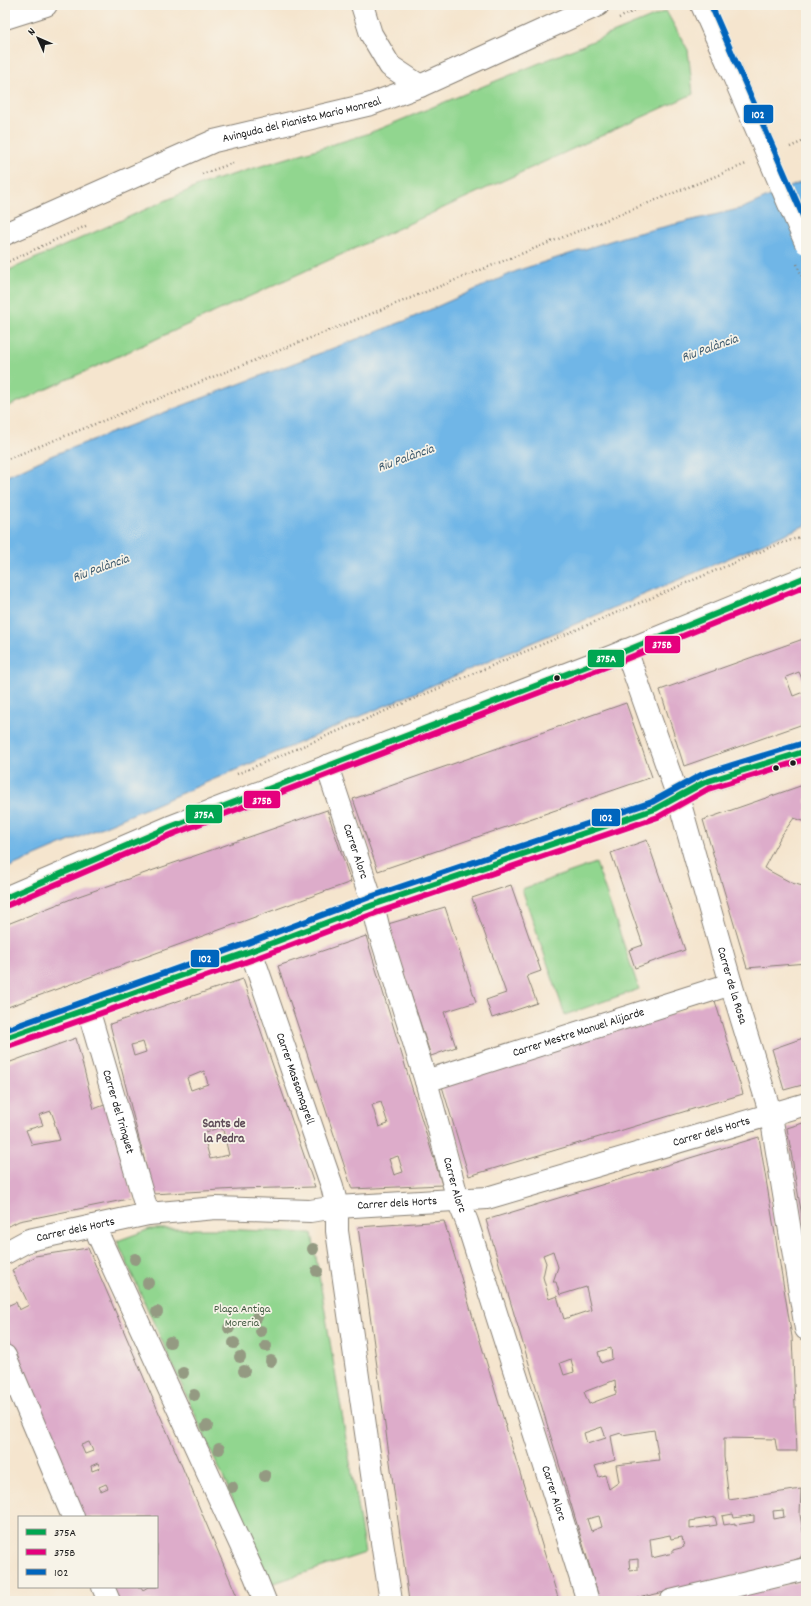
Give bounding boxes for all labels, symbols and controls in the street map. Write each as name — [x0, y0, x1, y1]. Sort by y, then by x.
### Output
north arrow — [18, 18, 58, 58]
text: N — [25, 24, 40, 40]
street label: Avinguda del Pianista Mario Monreal — [221, 92, 384, 147]
line badge: 102 — [743, 104, 774, 124]
text: 102 — [751, 108, 765, 124]
water label: Riu Palància — [679, 330, 742, 368]
water label: Riu Palància — [375, 440, 438, 478]
water label: Riu Palància — [70, 550, 133, 588]
line badge: 375B — [644, 635, 681, 654]
text: 375B — [652, 638, 672, 654]
line badge: 375A — [587, 649, 625, 668]
text: 375A — [596, 652, 616, 668]
unlabelled marker — [552, 673, 562, 683]
unlabelled marker — [788, 758, 798, 768]
unlabelled marker — [771, 763, 781, 773]
line badge: 375B — [243, 790, 281, 809]
text: 375B — [252, 794, 272, 810]
line badge: 375A — [185, 804, 223, 824]
text: 375A — [194, 808, 214, 824]
line badge: 102 — [591, 808, 621, 827]
text: 102 — [599, 811, 613, 827]
street label: Carrer Alorc — [338, 822, 372, 881]
street label: Carrer de la Rosa — [712, 945, 751, 1027]
line badge: 102 — [190, 949, 220, 968]
text: 102 — [198, 952, 212, 968]
street label: Carrer Mestre Manuel Alijarde — [510, 1004, 647, 1061]
street label: Carrer Massamagrell — [271, 1030, 319, 1127]
street label: Carrer del Trinquet — [98, 1068, 139, 1156]
street label: Carrer dels Horts — [671, 1112, 752, 1151]
district label: Sants de la Pedra — [203, 1115, 246, 1149]
street label: Carrer Alorc — [438, 1155, 471, 1215]
street label: Carrer dels Horts — [357, 1193, 438, 1214]
street label: Carrer dels Horts — [35, 1213, 117, 1247]
park label: Plaça Antiga Moreria — [214, 1301, 271, 1332]
street label: Carrer Alorc — [537, 1464, 570, 1523]
legend — [18, 1516, 158, 1588]
text: 375A — [54, 1525, 76, 1542]
text: 375B — [54, 1545, 75, 1562]
text: 102 — [54, 1565, 68, 1582]

